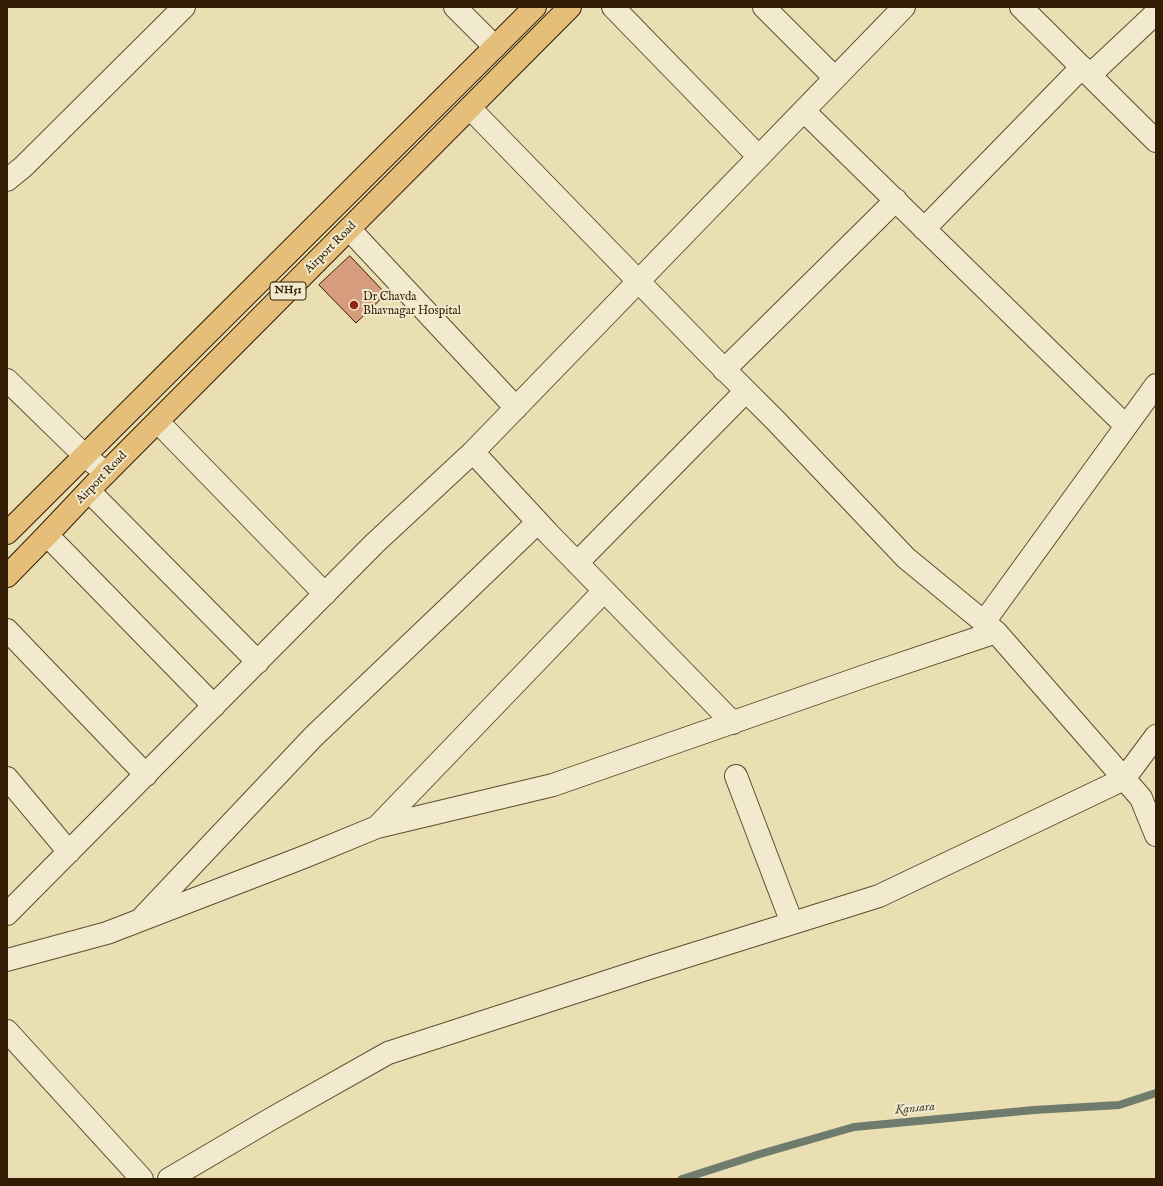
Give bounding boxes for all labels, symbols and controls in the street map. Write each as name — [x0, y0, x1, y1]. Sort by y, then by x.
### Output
street label: Airport Road — [302, 219, 360, 277]
road number: NH51 — [270, 282, 306, 300]
place label: Dr Chavda Bhavnagar Hospital — [363, 291, 461, 319]
marker: Dr Chavda Bhavnagar Hospital — [348, 299, 360, 311]
street label: Airport Road — [74, 449, 130, 507]
water label: Kansara — [894, 1099, 936, 1119]

